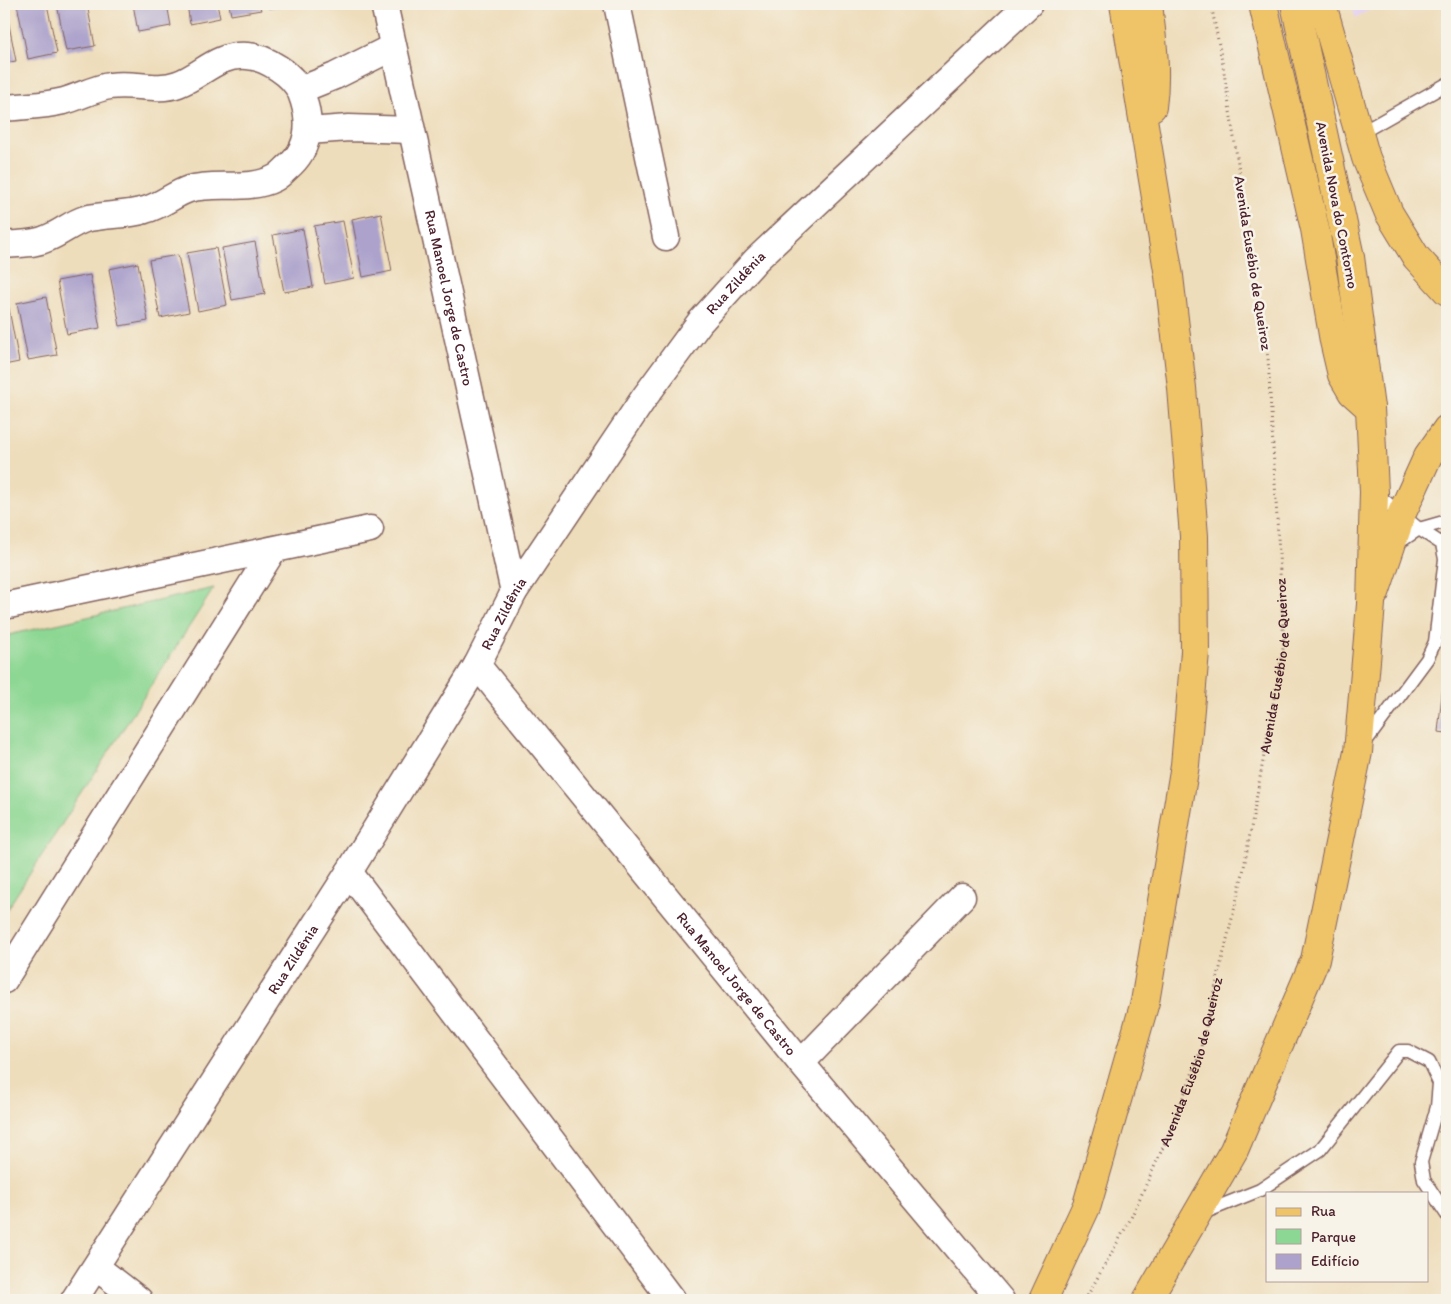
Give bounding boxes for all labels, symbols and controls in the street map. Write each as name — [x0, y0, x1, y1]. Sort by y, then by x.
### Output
street label: Avenida Nova do Contorno — [1312, 120, 1362, 290]
street label: Avenida Eusébio de Queiroz — [1230, 174, 1276, 352]
street label: Rua Manoel Jorge de Castro — [421, 208, 477, 388]
street label: Rua Zildênia — [702, 247, 769, 318]
street label: Rua Zildênia — [477, 573, 531, 653]
street label: Avenida Eusébio de Queiroz — [1255, 578, 1294, 755]
street label: Rua Manoel Jorge de Castro — [673, 908, 800, 1059]
street label: Rua Zildênia — [264, 920, 322, 998]
street label: Avenida Eusébio de Queiroz — [1156, 975, 1227, 1149]
legend — [1266, 1192, 1428, 1282]
text: Rua — [1311, 1202, 1336, 1220]
text: Parque — [1311, 1228, 1356, 1246]
text: Edifício — [1311, 1252, 1359, 1270]

